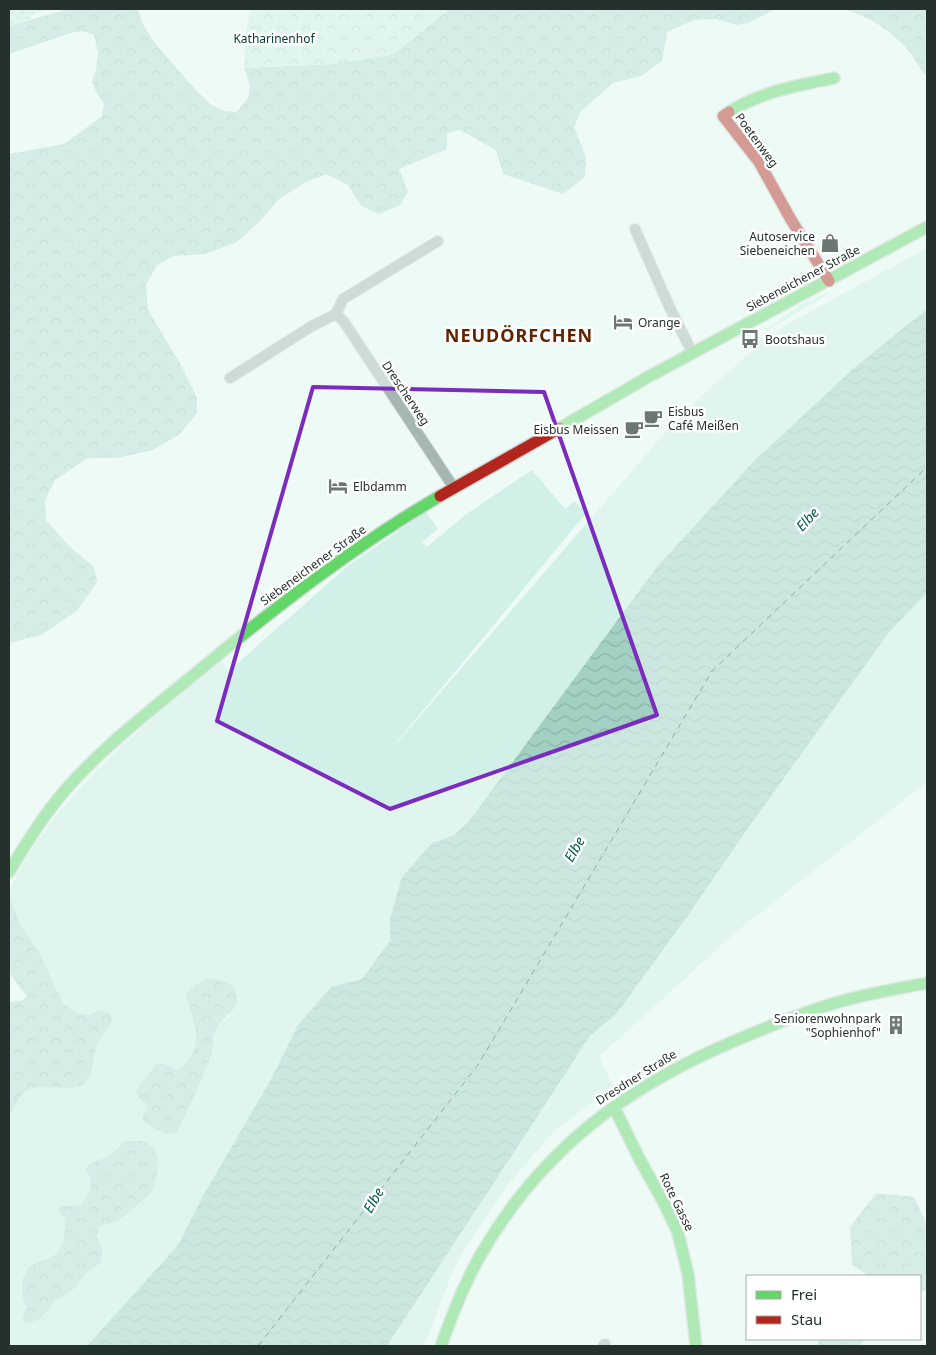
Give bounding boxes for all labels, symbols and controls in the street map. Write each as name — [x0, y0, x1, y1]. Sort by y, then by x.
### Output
park label: Katharinenhof — [233, 30, 315, 47]
street label: Poetenweg — [731, 109, 783, 171]
place label: Autoservice Siebeneichen — [740, 228, 815, 259]
shop icon: Autoservice Siebeneichen — [819, 232, 841, 254]
street label: Siebeneichener Straße — [743, 241, 863, 315]
hotel icon: Orange — [612, 311, 634, 333]
place label: Orange — [638, 314, 681, 331]
district label: NEUDÖRFCHEN — [445, 323, 593, 347]
bus stop icon: Bootshaus — [739, 328, 761, 350]
place label: Bootshaus — [765, 331, 825, 348]
street label: Drescherweg — [378, 357, 434, 429]
place label: Eisbus Café Meißen — [668, 403, 739, 434]
cafe icon: Eisbus Café Meißen — [642, 407, 664, 429]
cafe icon: Eisbus Meissen — [623, 418, 645, 440]
place label: Eisbus Meissen — [533, 421, 619, 438]
hotel icon: Elbdamm — [327, 475, 349, 497]
place label: Elbdamm — [353, 478, 407, 495]
water label: Elbe — [791, 503, 823, 535]
street label: Siebeneichener Straße — [257, 521, 369, 609]
water label: Elbe — [559, 833, 589, 865]
place label: Seniorenwohnpark "Sophienhof" — [774, 1010, 882, 1041]
building icon: Seniorenwohnpark "Sophienhof" — [885, 1014, 907, 1036]
street label: Dresdner Straße — [592, 1045, 680, 1109]
street label: Rote Gasse — [656, 1170, 698, 1234]
water label: Elbe — [358, 1184, 388, 1216]
legend — [746, 1275, 921, 1340]
text: Frei — [791, 1284, 817, 1304]
text: Stau — [791, 1309, 822, 1329]

